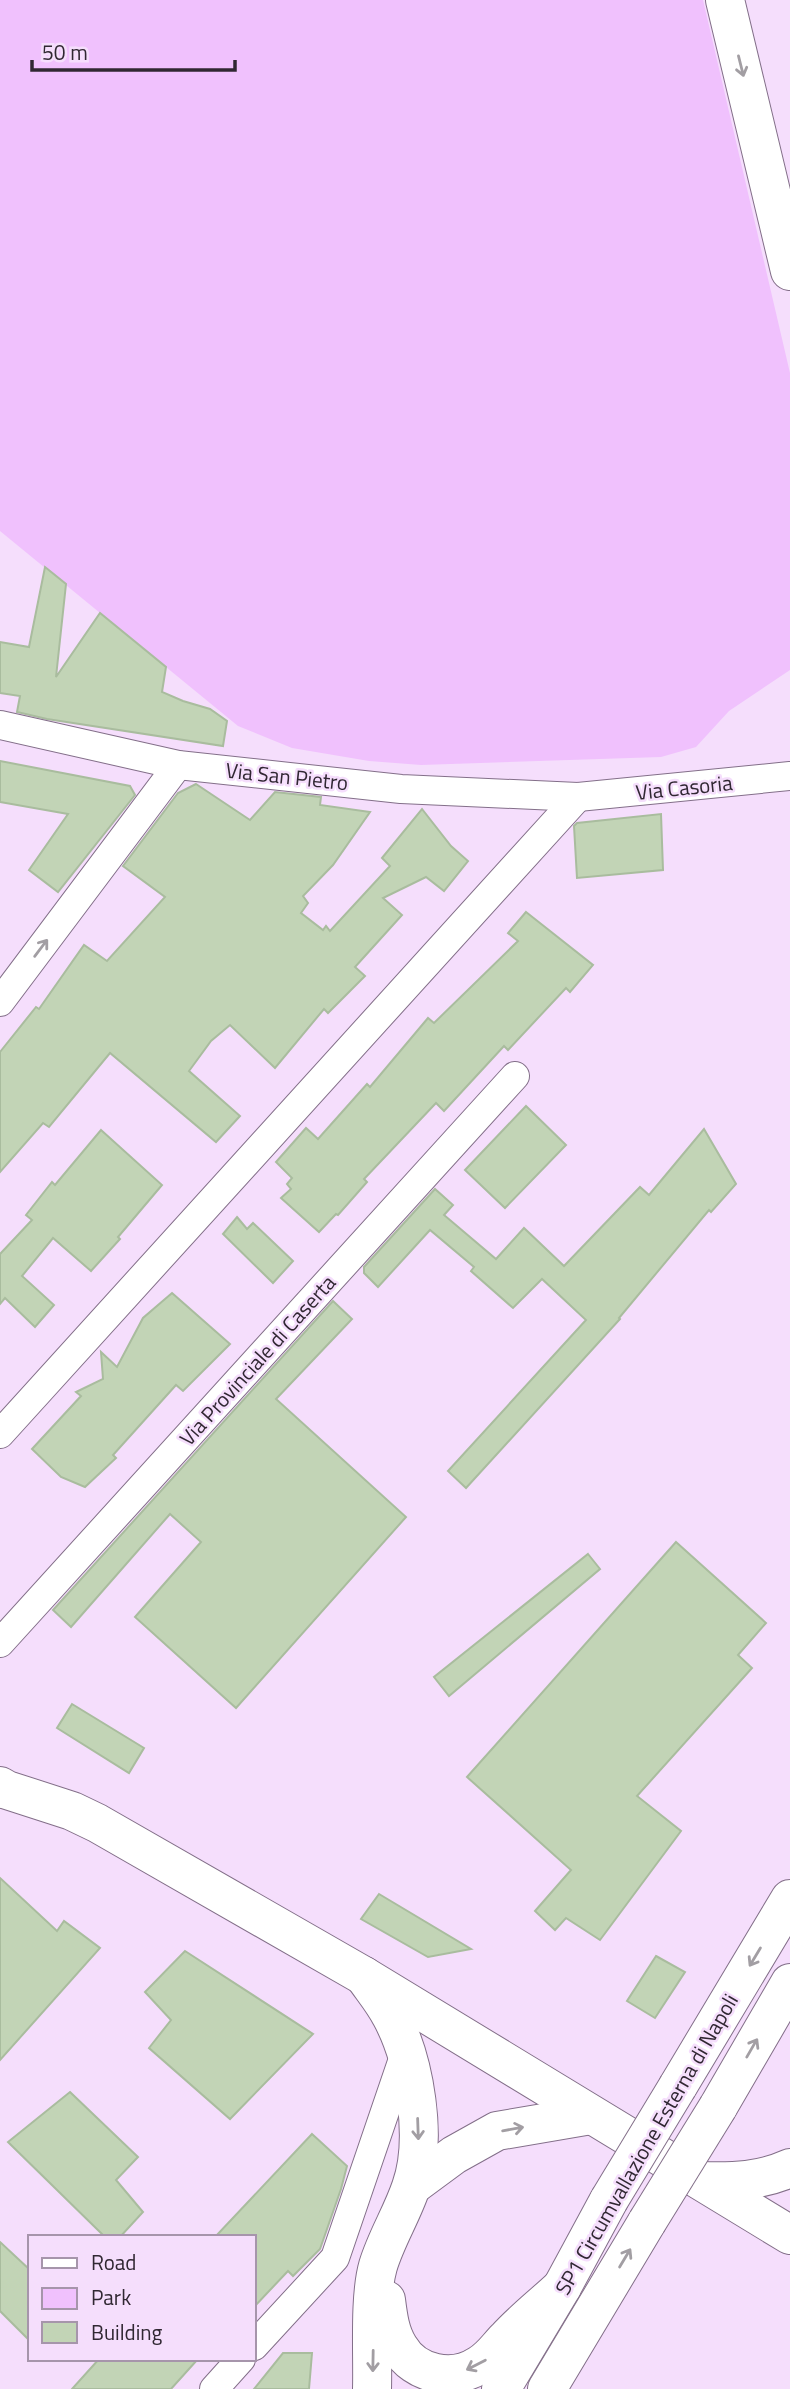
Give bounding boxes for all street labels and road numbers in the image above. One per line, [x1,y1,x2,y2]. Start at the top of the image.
street label: Via San Pietro [224,754,350,798]
street label: Via Casoria [634,766,734,808]
street label: Via Provinciale di Caserta [171,1267,343,1453]
street label: SP1 Circumvallazione Esterna di Napoli [546,1987,746,2301]

